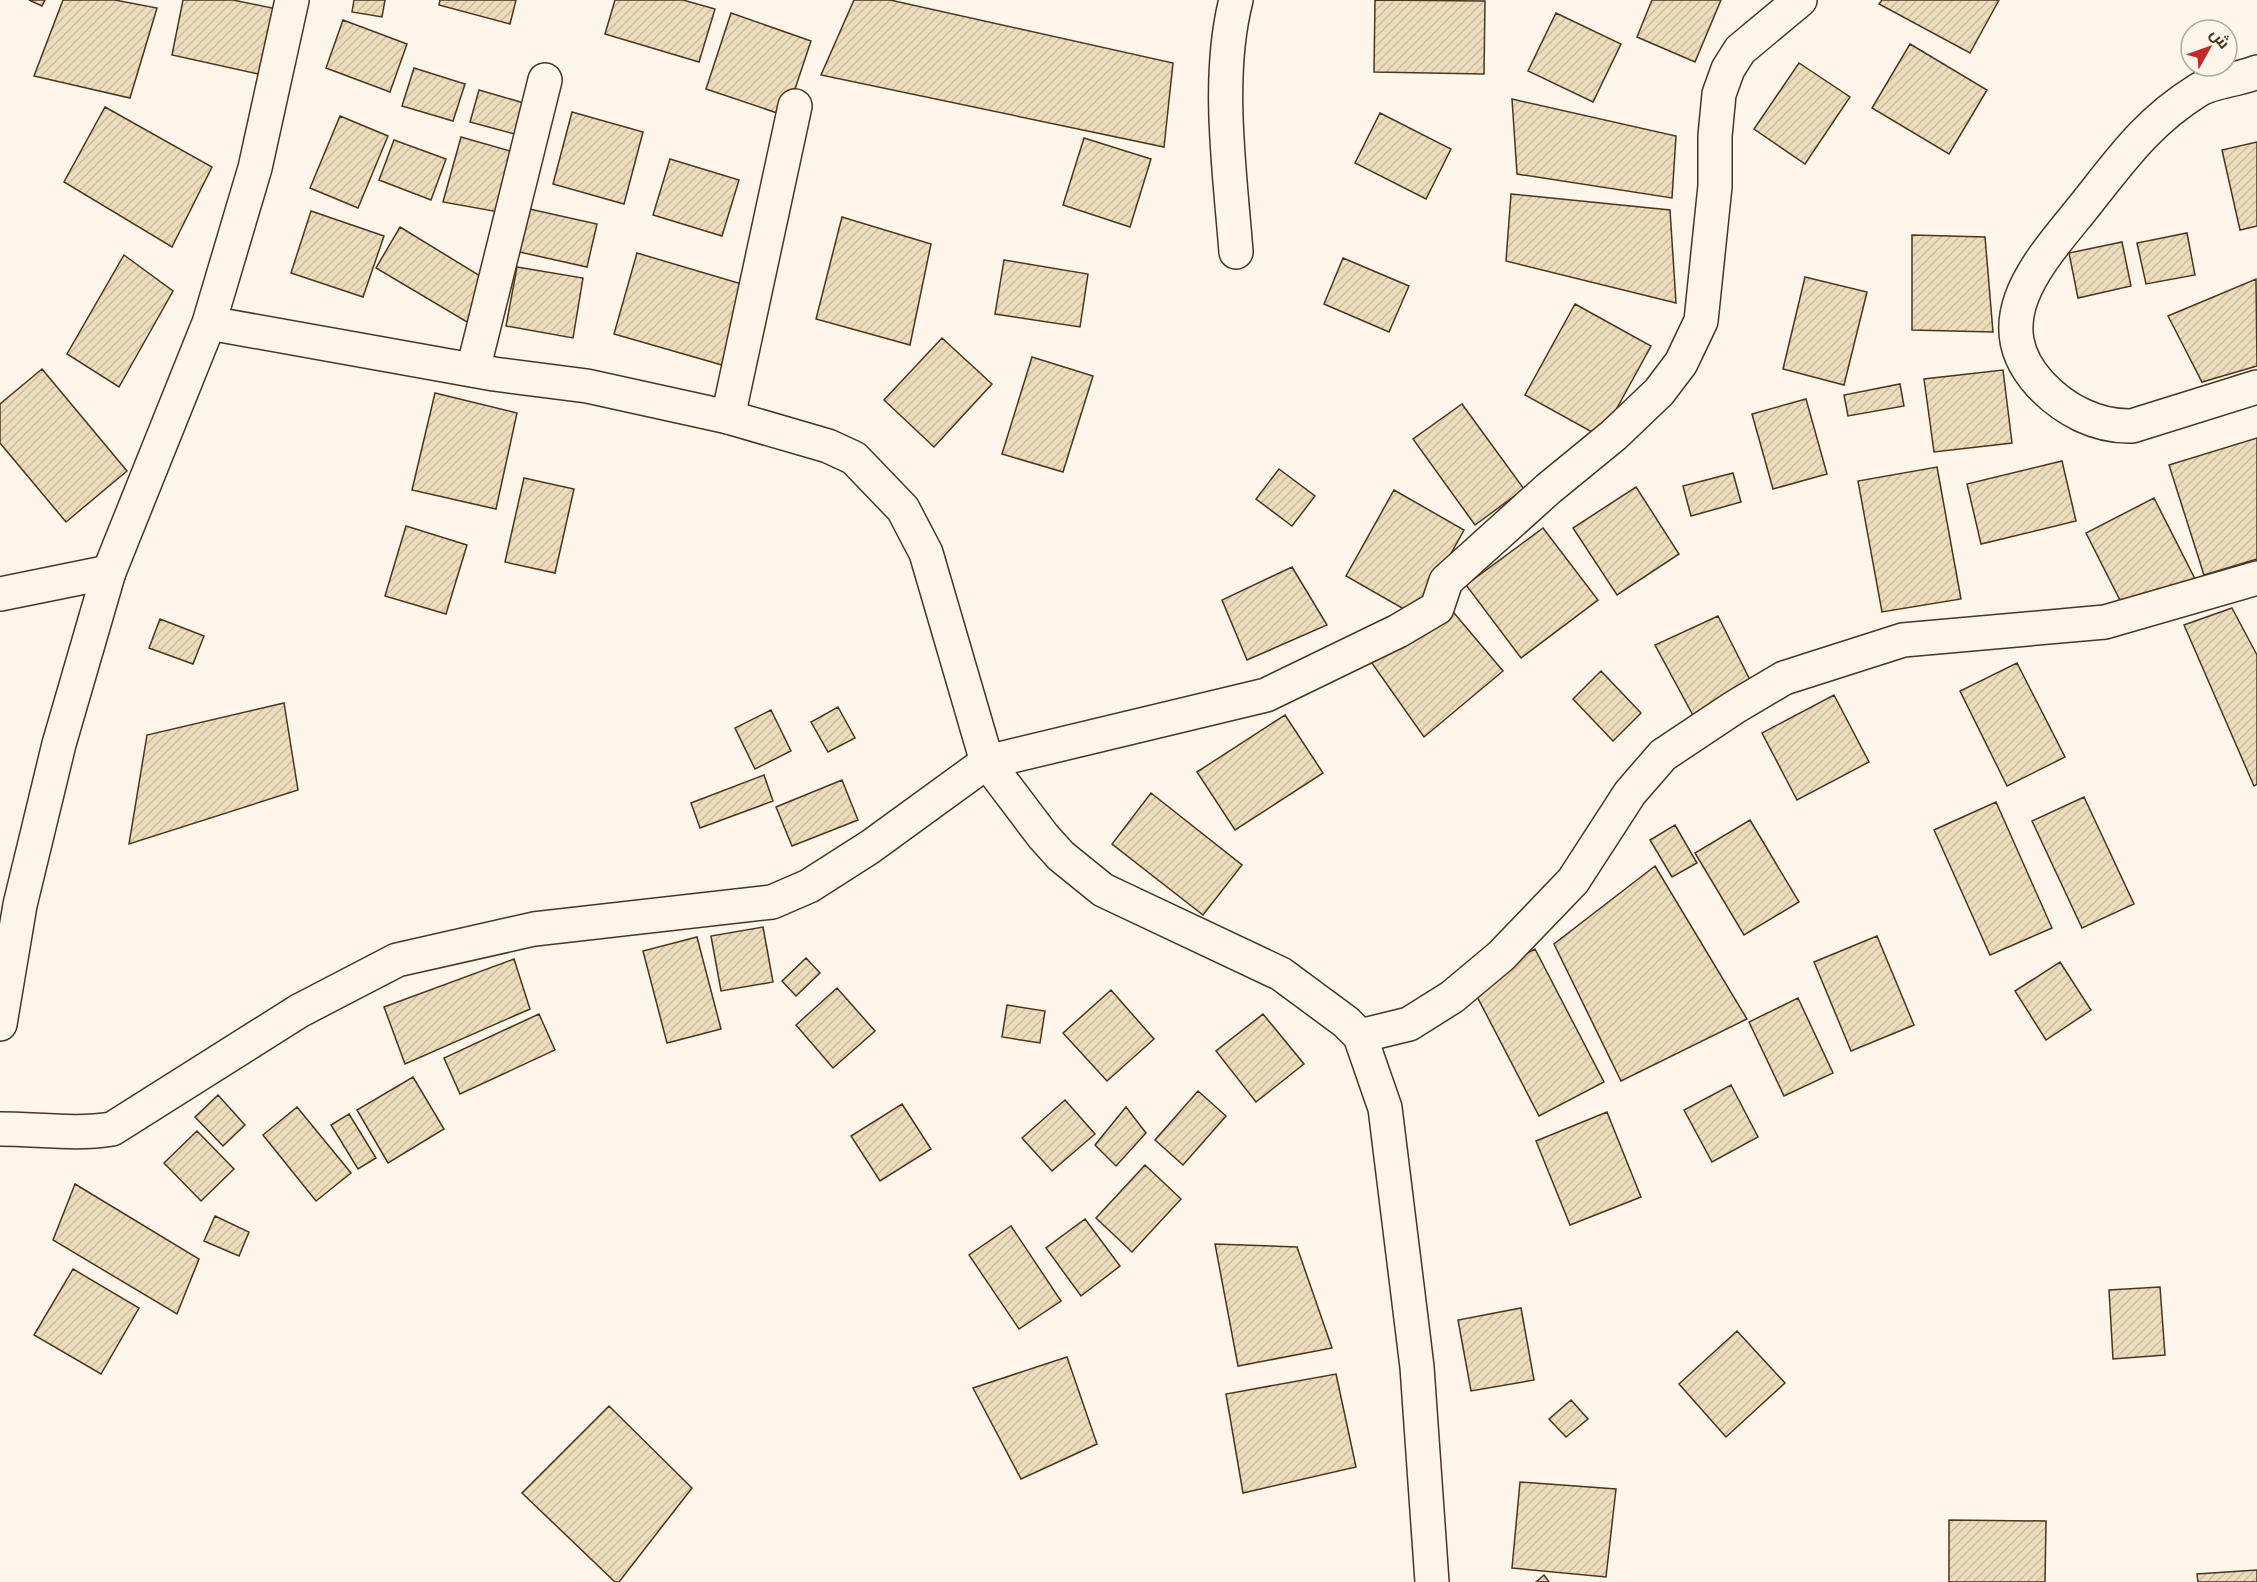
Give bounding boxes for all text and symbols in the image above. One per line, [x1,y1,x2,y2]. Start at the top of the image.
north arrow [2179,18,2239,78]
text: ش [2205,23,2236,54]

